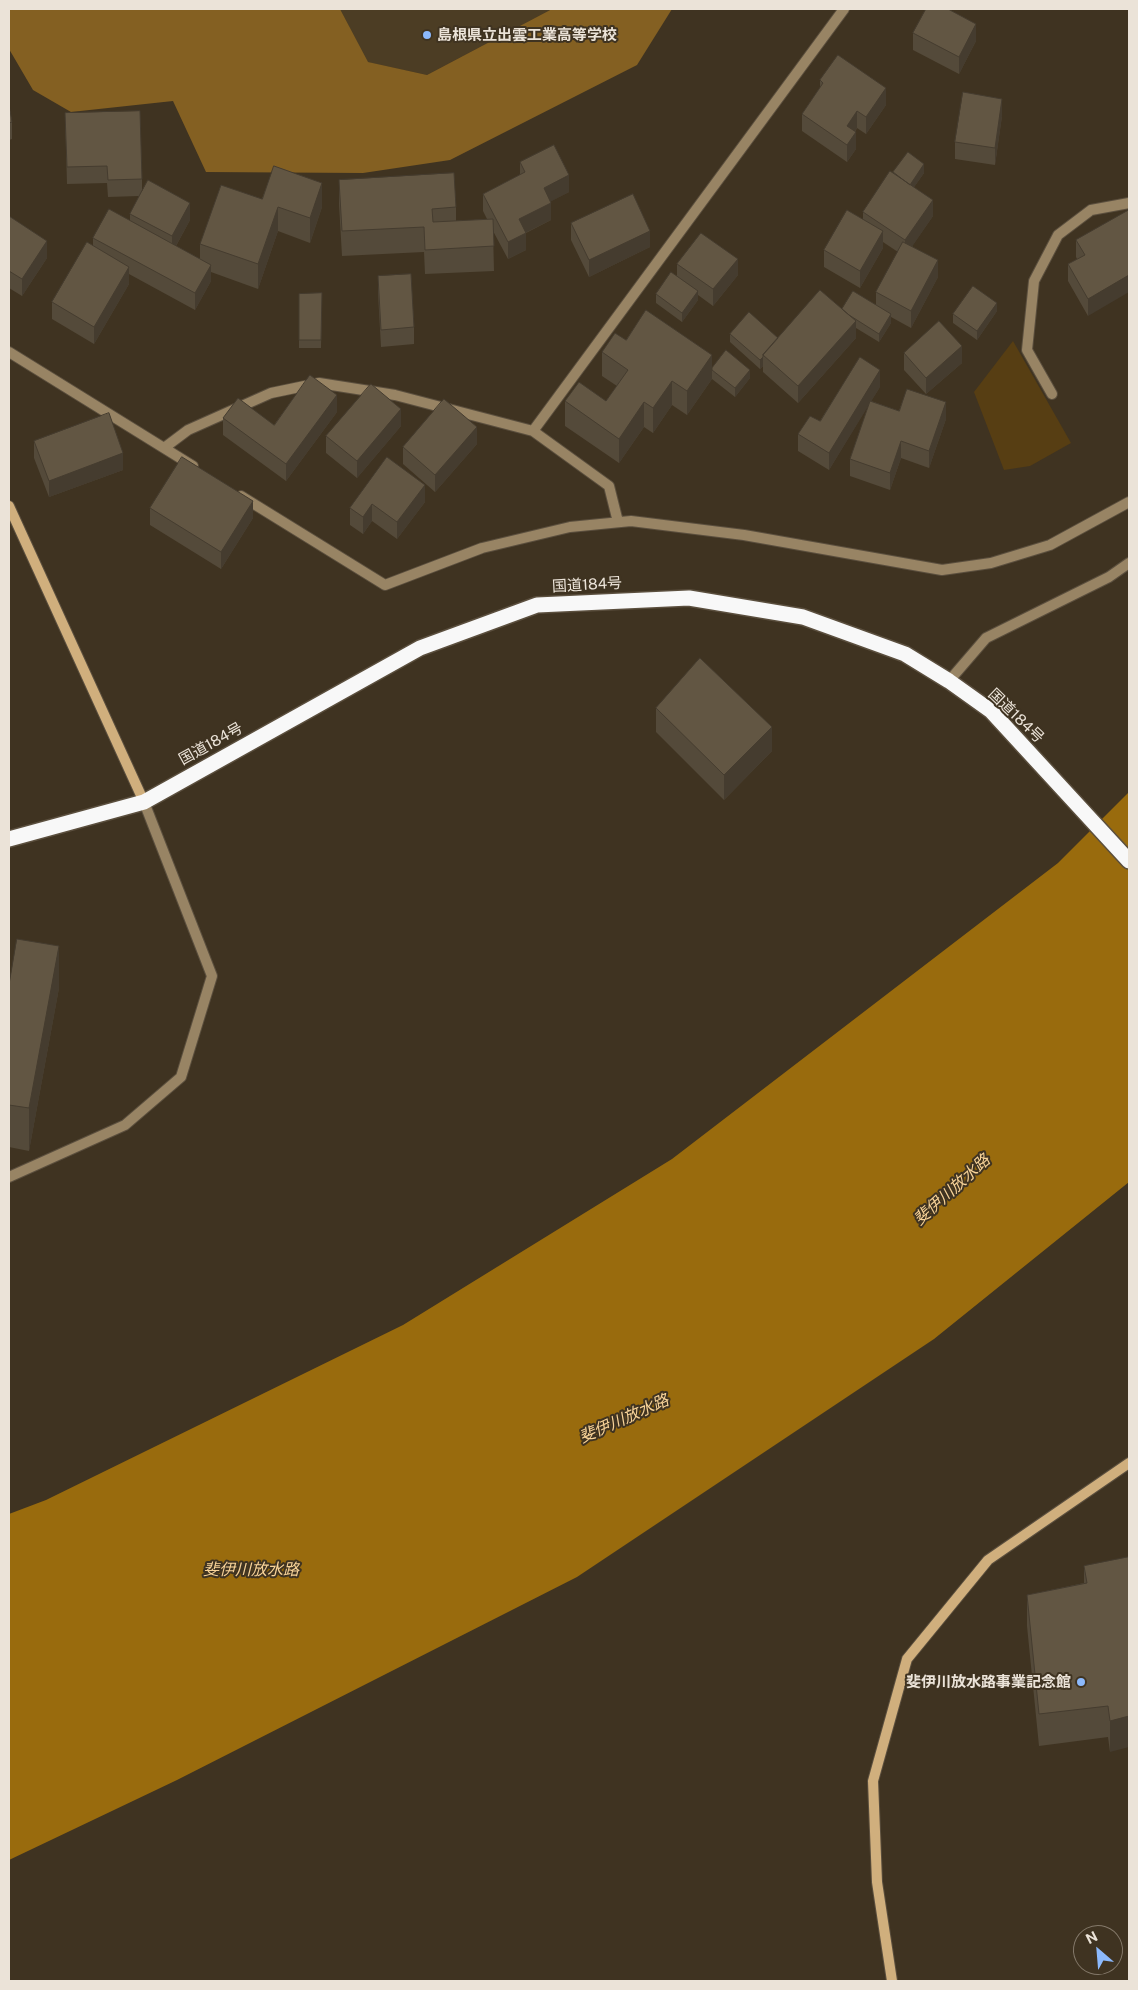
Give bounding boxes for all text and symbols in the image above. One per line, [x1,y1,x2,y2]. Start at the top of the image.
place label: 島根県立出雲工業高等学校 [437,26,617,44]
marker: 島根県立出雲工業高等学校 [421,29,433,41]
street label: 国道184号 [551,574,623,596]
street label: 国道184号 [984,685,1048,747]
street label: 国道184号 [176,719,246,769]
water label: 斐伊川放水路 [910,1151,994,1229]
water label: 斐伊川放水路 [576,1391,672,1447]
water label: 斐伊川放水路 [203,1560,299,1580]
place label: 斐伊川放水路事業記念館 [906,1673,1071,1691]
marker: 斐伊川放水路事業記念館 [1075,1676,1087,1688]
north arrow [1073,1925,1123,1975]
text: N [1083,1928,1100,1947]

